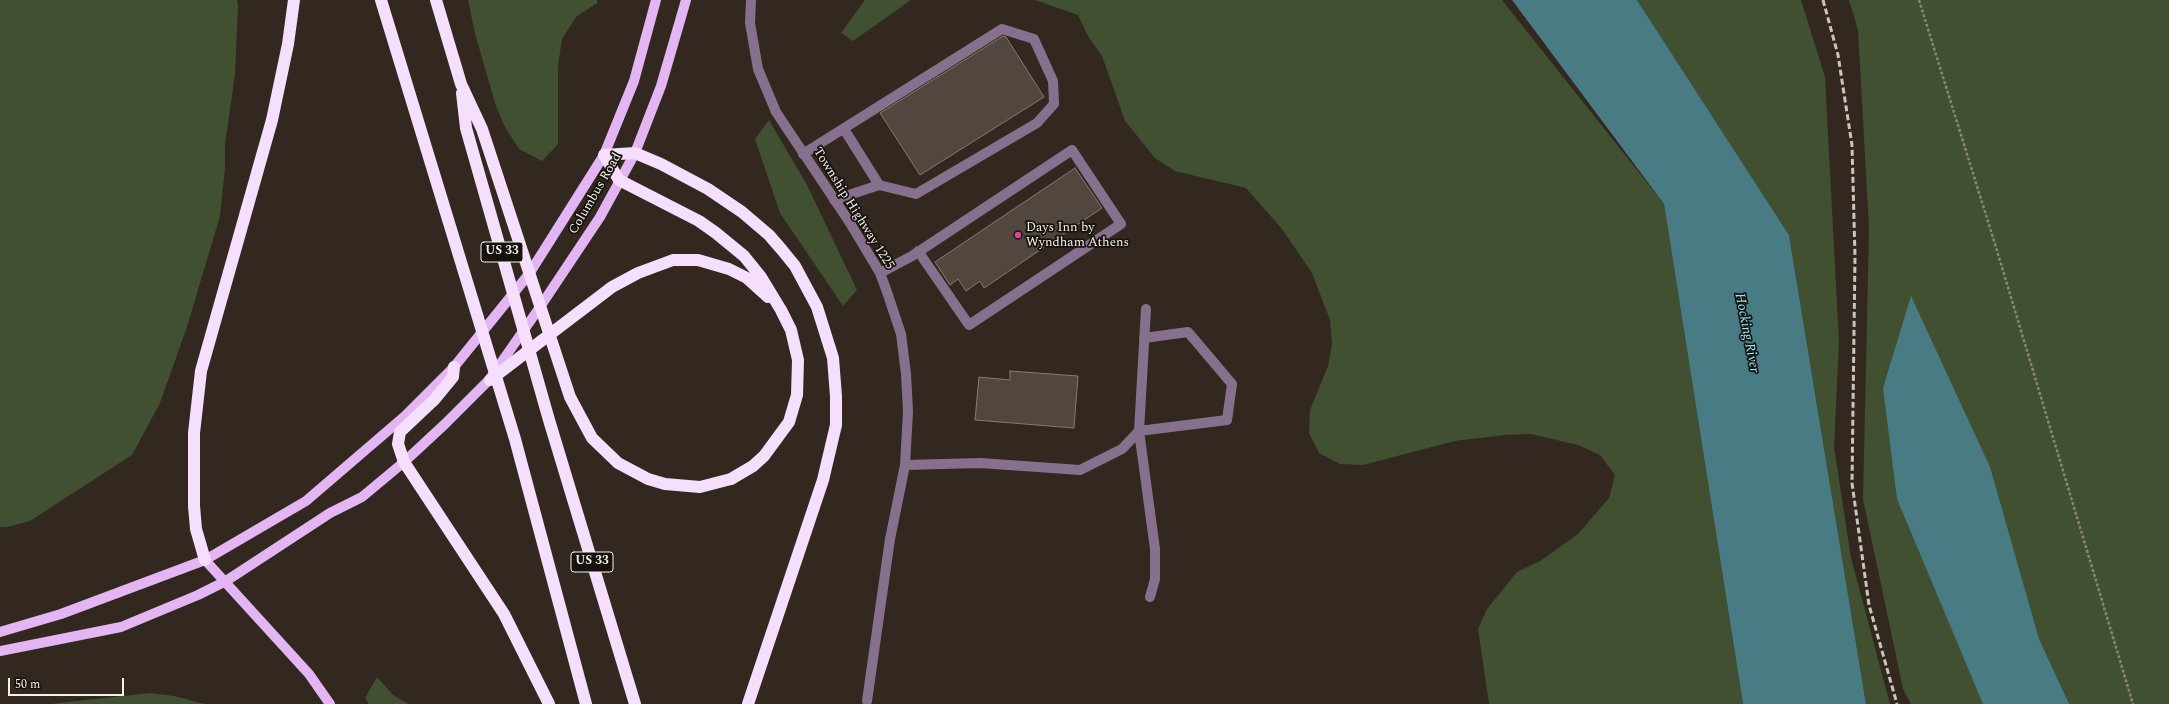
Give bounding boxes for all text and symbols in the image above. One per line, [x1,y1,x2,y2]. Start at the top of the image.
street label: Township Highway 1225 [809,145,897,273]
street label: Columbus Road [566,151,626,237]
place label: Days Inn by Wyndham Athens [1026,220,1129,251]
marker: Days Inn by Wyndham Athens [1013,230,1023,240]
road number: US 33 [481,242,523,262]
water label: Hocking River [1730,292,1762,374]
road number: US 33 [571,552,613,572]
scale bar [10,670,126,696]
text: 50 m [15,675,40,694]

